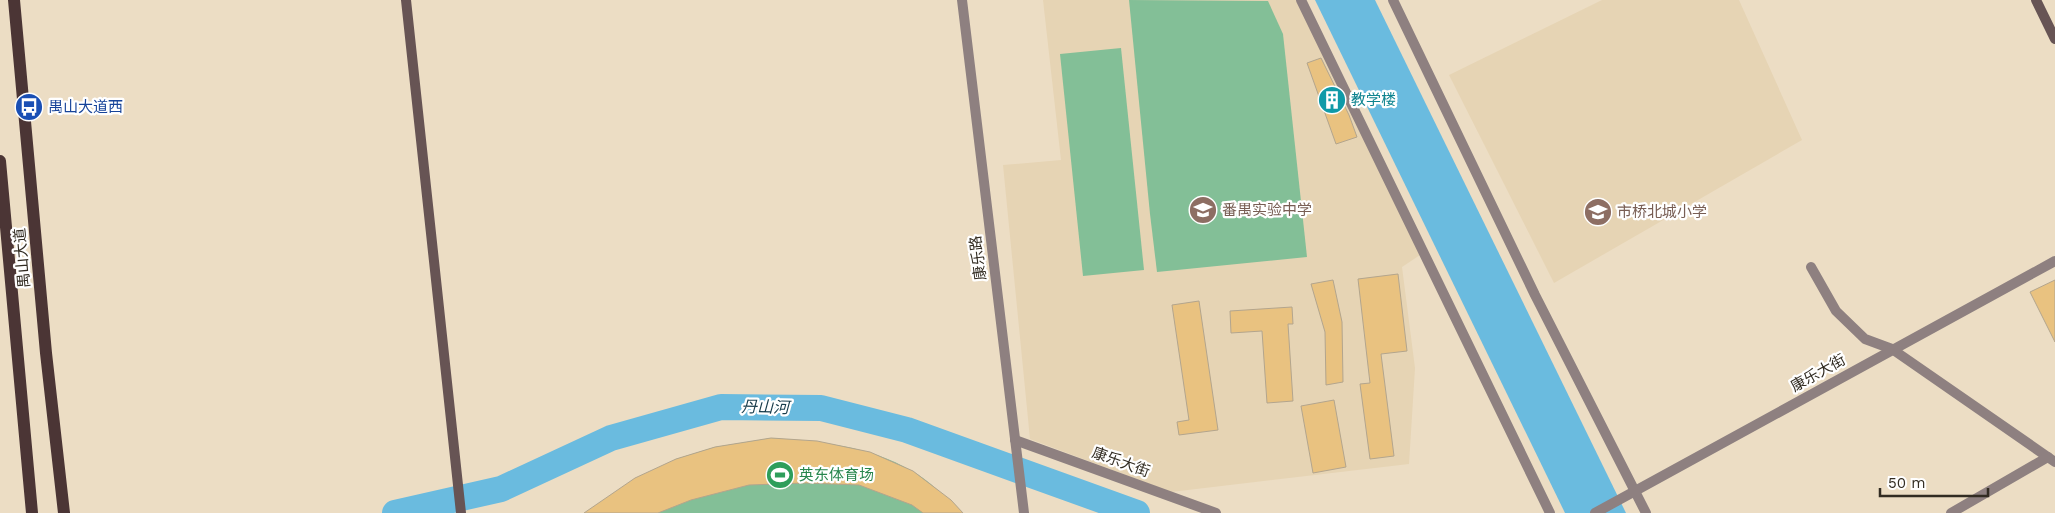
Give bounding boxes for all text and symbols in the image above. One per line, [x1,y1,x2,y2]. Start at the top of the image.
building icon: 教学楼 [1317,85,1347,115]
place label: 教学楼 [1351,91,1396,109]
bus stop icon: 禺山大道西 [14,92,44,122]
place label: 禺山大道西 [48,98,123,116]
school or university icon: 番禺实验中学 [1188,195,1218,225]
school or university icon: 市桥北城小学 [1583,197,1613,227]
place label: 番禺实验中学 [1222,201,1312,219]
place label: 市桥北城小学 [1617,203,1707,221]
street label: 禺山大道 [10,227,34,289]
street label: 康乐路 [966,235,990,281]
street label: 康乐大街 [1787,351,1849,395]
water label: 丹山河 [741,397,792,417]
street label: 康乐大街 [1090,443,1152,481]
sports icon: 英东体育场 [765,460,795,490]
place label: 英东体育场 [799,466,874,484]
scale bar [1880,466,1988,498]
text: 50 m [1888,474,1925,492]

